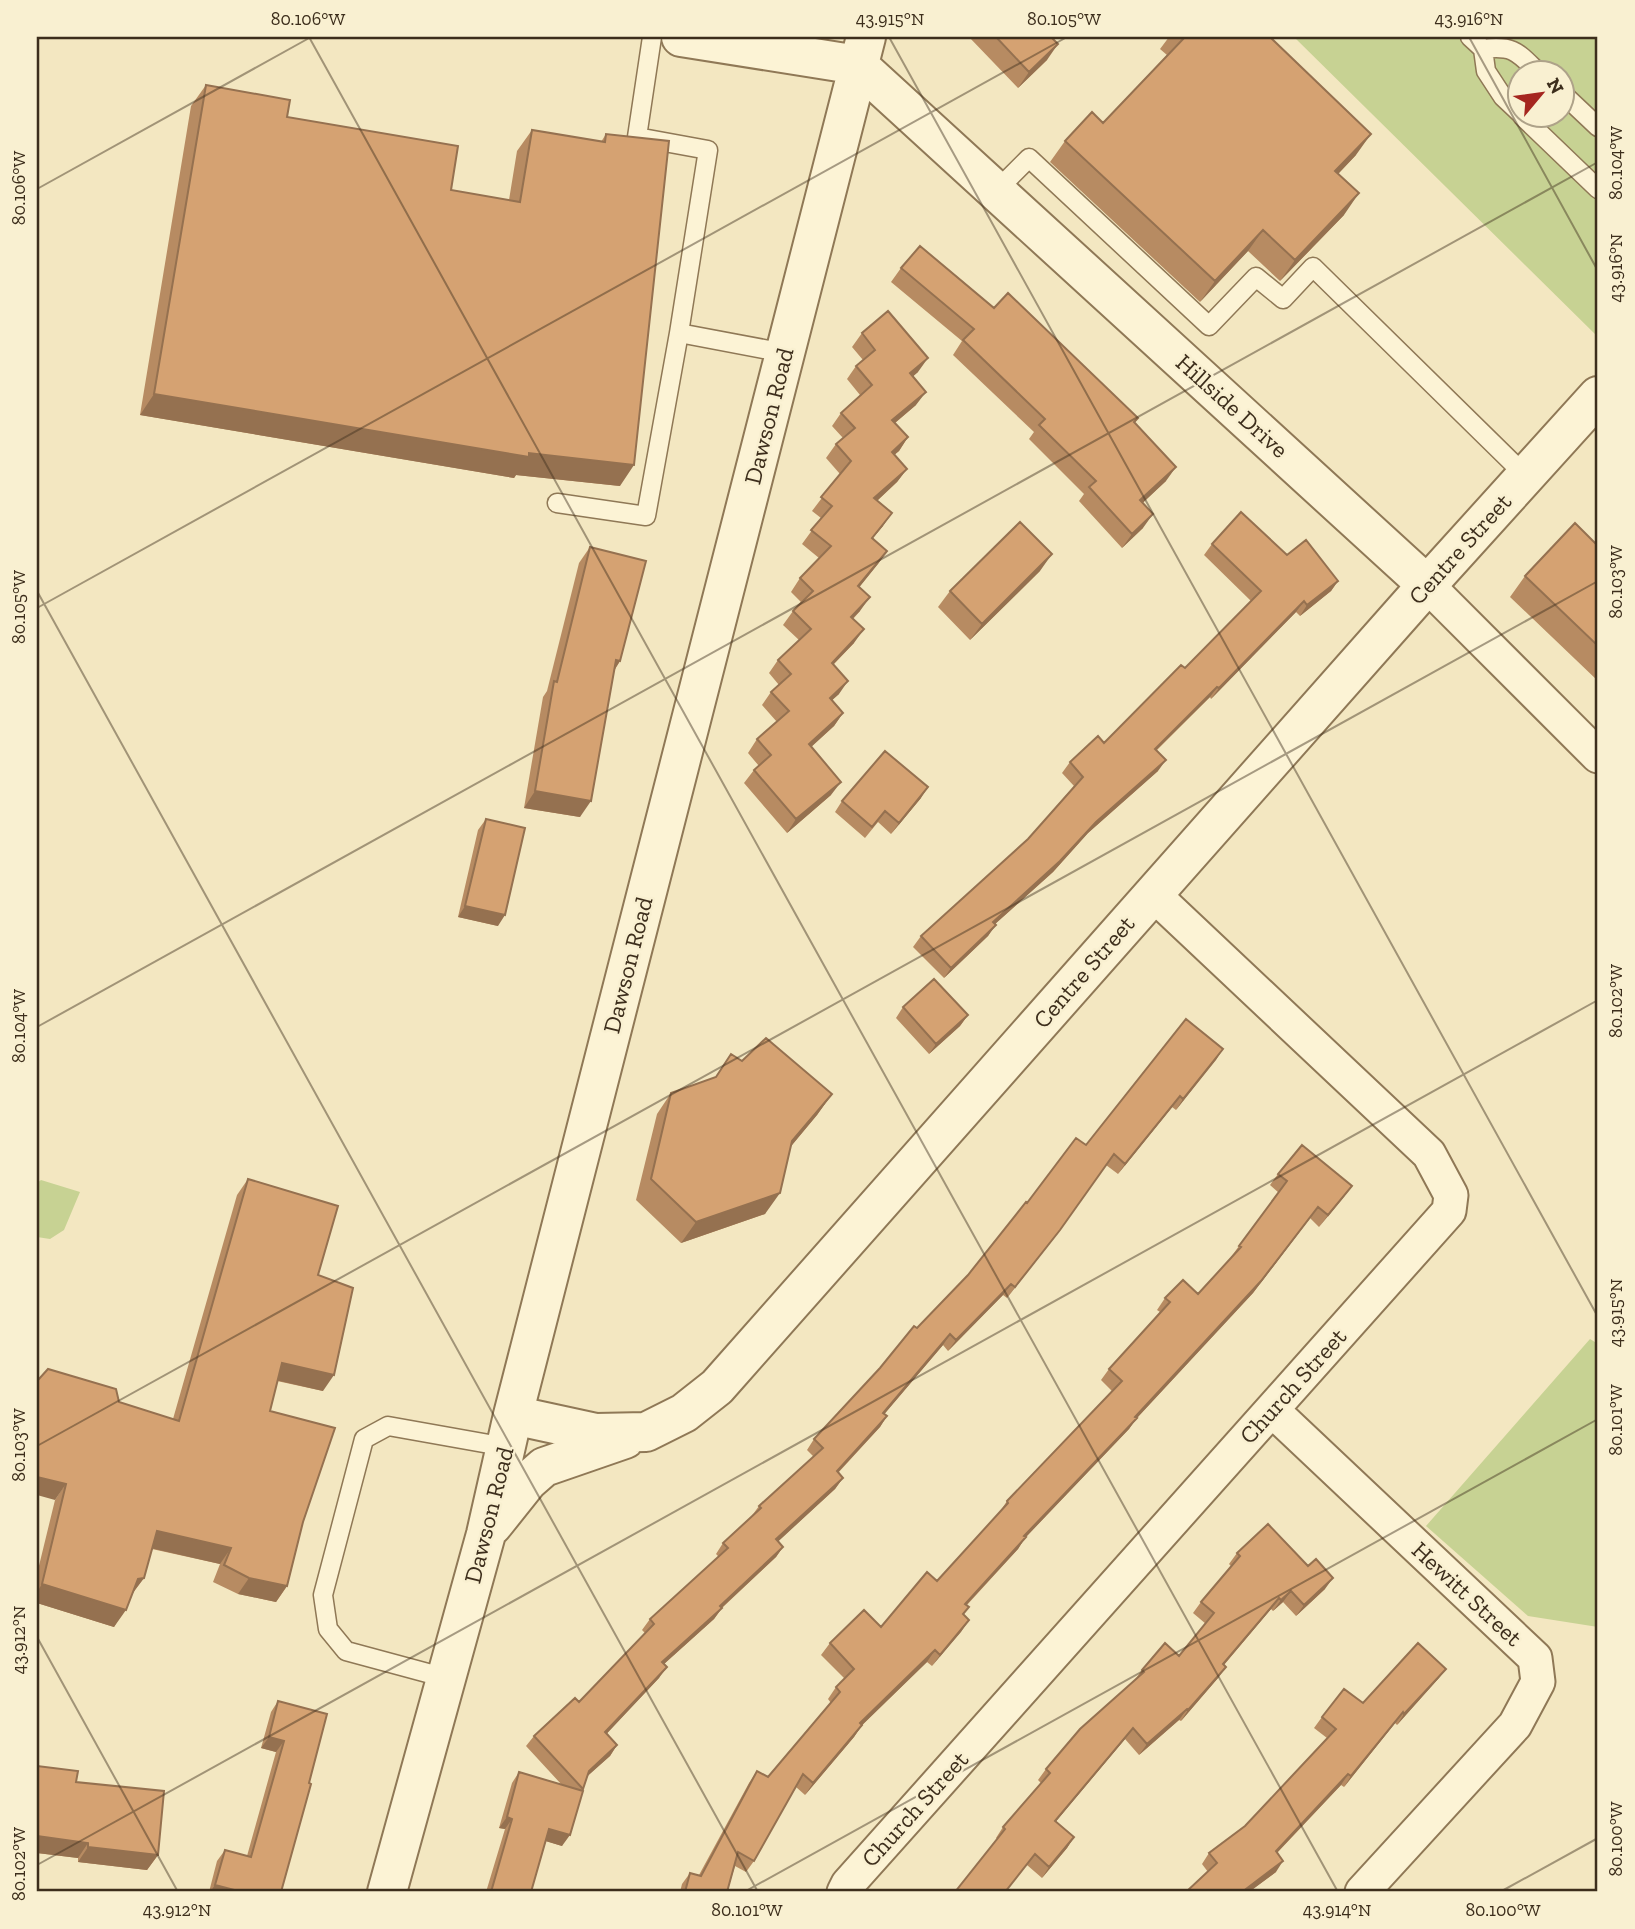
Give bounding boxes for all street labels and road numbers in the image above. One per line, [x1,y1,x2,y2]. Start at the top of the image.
street label: Dawson Road [738,345,799,487]
street label: Hillside Drive [1170,348,1295,464]
street label: Centre Street [1402,487,1517,610]
street label: Dawson Road [597,894,658,1036]
street label: Centre Street [1027,909,1140,1034]
street label: Church Street [1233,1322,1352,1449]
street label: Dawson Road [458,1444,519,1586]
street label: Hewitt Street [1406,1535,1529,1652]
street label: Church Street [855,1745,974,1872]

